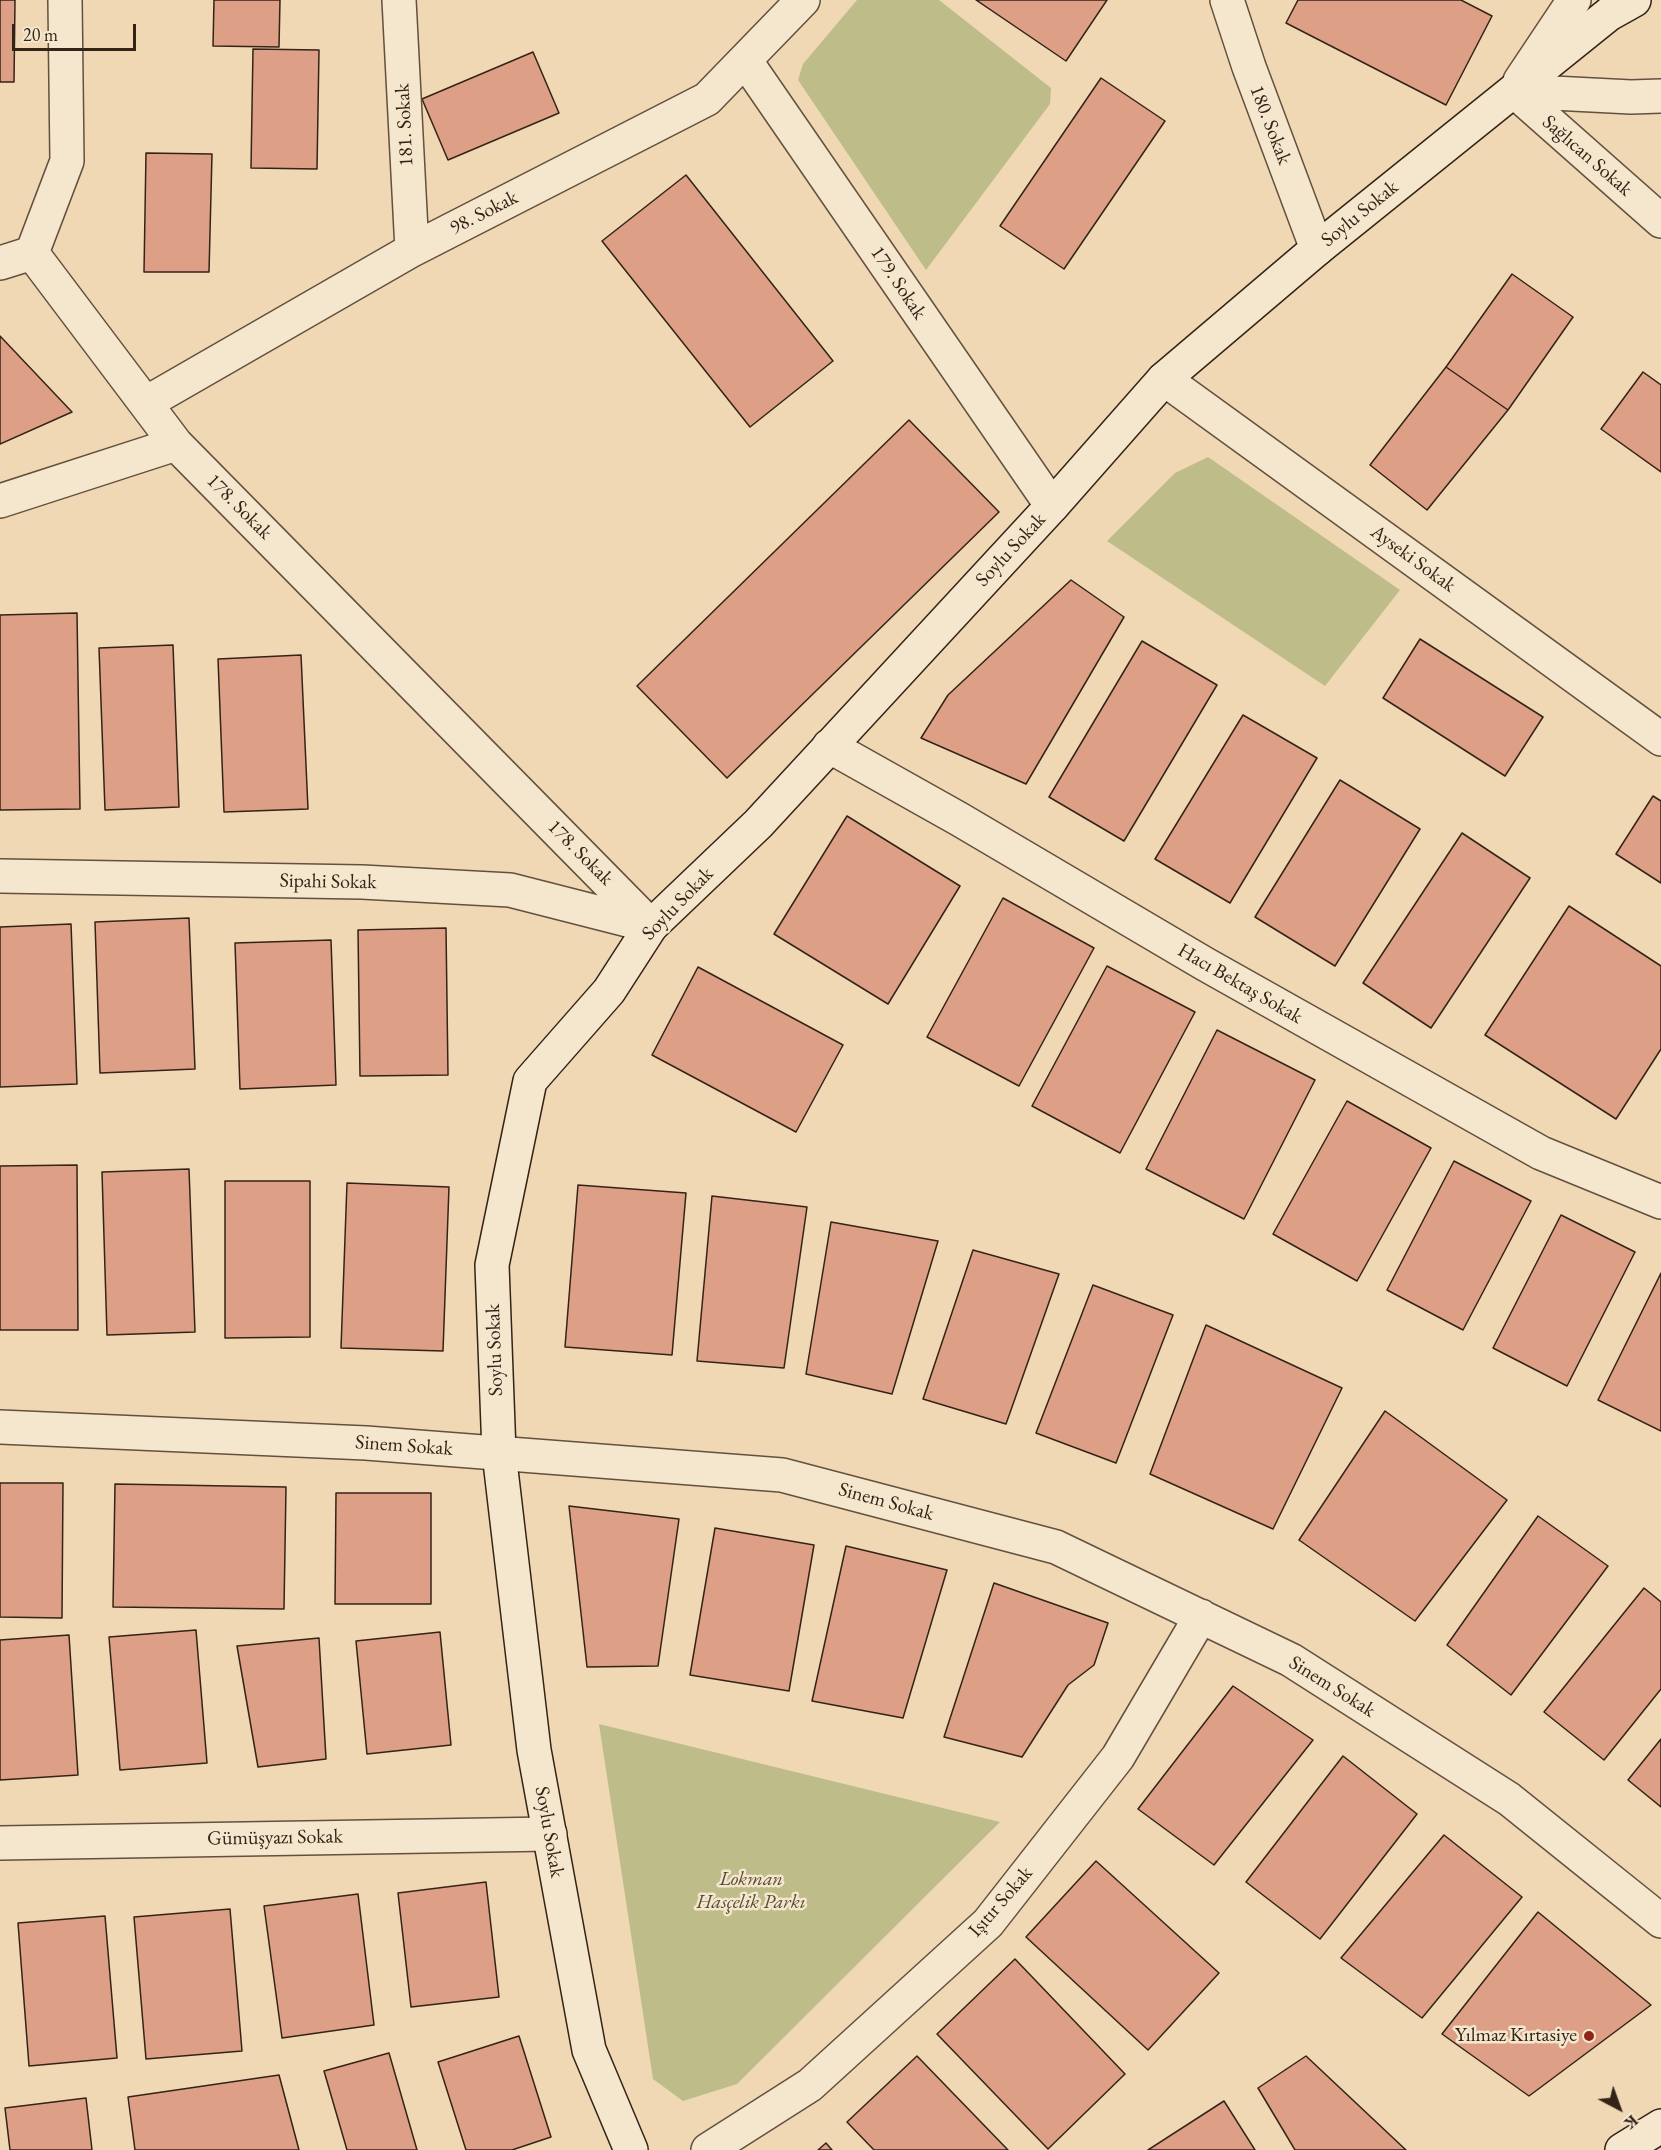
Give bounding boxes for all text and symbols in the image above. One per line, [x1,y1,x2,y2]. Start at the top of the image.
scale bar [15,12,140,50]
text: 20 m [23,23,58,46]
street label: 180. Sokak [1244,82,1296,168]
street label: 181. Sokak [391,83,419,167]
street label: Sağlıcan Sokak [1537,110,1637,202]
street label: Soylu Sokak [1317,176,1403,252]
street label: 98. Sokak [446,186,522,240]
street label: 179. Sokak [865,242,931,324]
street label: 178. Sokak [201,469,277,545]
street label: Soylu Sokak [971,508,1051,592]
street label: Ayseki Sokak [1366,520,1460,598]
street label: 178. Sokak [542,815,618,891]
street label: Soylu Sokak [637,862,719,946]
street label: Sipahi Sokak [279,869,377,895]
street label: Hacı Bektaş Sokak [1173,939,1307,1029]
street label: Soylu Sokak [481,1303,509,1397]
street label: Sinem Sokak [354,1431,454,1461]
street label: Sinem Sokak [836,1478,936,1526]
street label: Sinem Sokak [1284,1651,1380,1723]
street label: Soylu Sokak [529,1784,569,1880]
street label: Gümüşyazı Sokak [207,1825,343,1851]
street label: Işıtır Sokak [964,1862,1038,1942]
park label: Lokman Hasçelik Parkı [696,1868,806,1915]
place label: Yılmaz Kırtasiye [1455,2024,1577,2048]
marker: Yılmaz Kırtasiye [1582,2029,1596,2043]
north arrow [1589,2078,1649,2138]
text: K [1620,2110,1643,2134]

